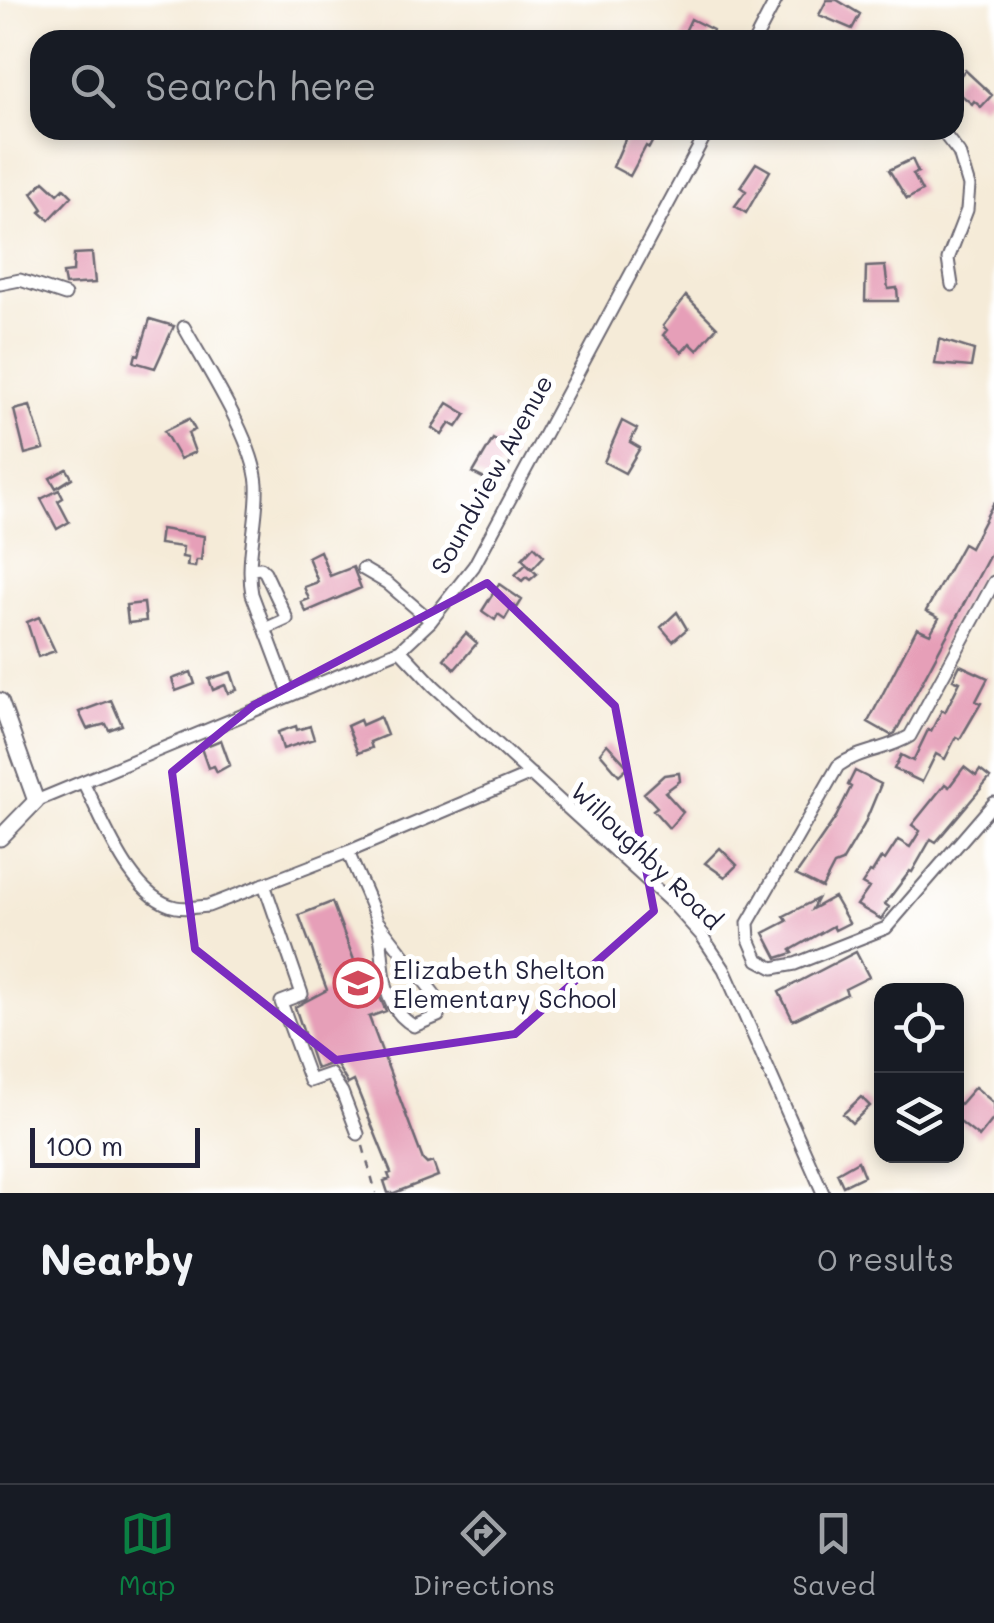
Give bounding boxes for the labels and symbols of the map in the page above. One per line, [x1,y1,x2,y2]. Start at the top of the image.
street label: Soundview Avenue [423,369,559,579]
street label: Willoughby Road [564,775,730,936]
place label: Elizabeth Shelton Elementary School [393,953,617,1015]
school or university icon: Elizabeth Shelton Elementary School [332,957,384,1009]
scale bar [30,1123,200,1168]

